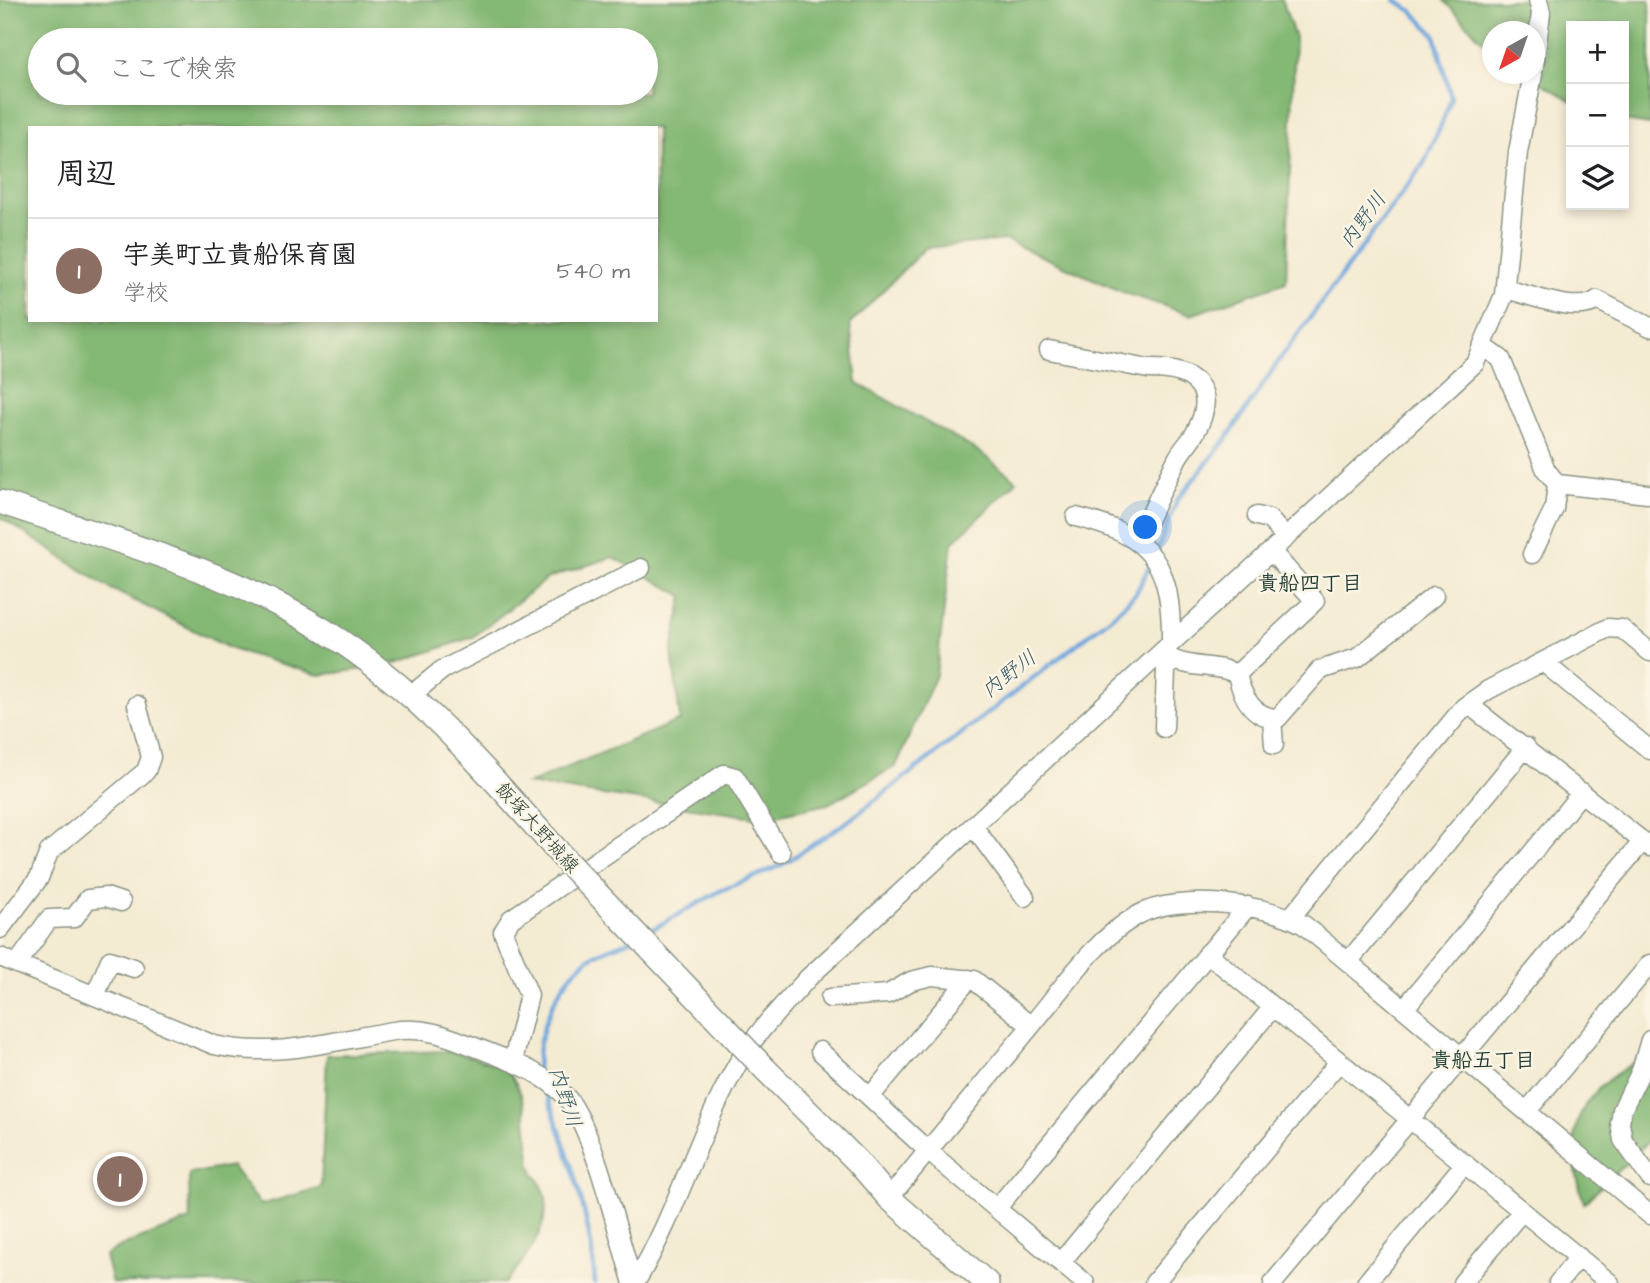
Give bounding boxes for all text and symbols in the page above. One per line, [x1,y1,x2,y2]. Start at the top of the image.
north arrow [1482,21,1545,84]
map controls [1566,21,1629,210]
button: + [1566,21,1629,84]
search box [28,28,658,105]
icon: search [52,48,90,86]
text: ここで検索 [108,51,238,87]
button: − [1566,84,1629,147]
button: layers [1566,147,1629,210]
text: 周辺 [56,153,116,195]
water label: 内野川 [1333,186,1393,254]
text: 宇美町立貴船保育園 [123,237,357,273]
text: 1 [78,255,80,287]
text: 540 m [556,255,630,287]
text: 学校 [123,277,169,309]
your location [1128,510,1162,544]
district label: 貴船四丁目 [1258,569,1363,598]
water label: 内野川 [975,643,1043,705]
street label: 飯塚大野城線 [489,777,585,879]
district label: 貴船五丁目 [1431,1046,1536,1075]
water label: 内野川 [541,1063,589,1131]
pin: 1 [97,1153,143,1205]

